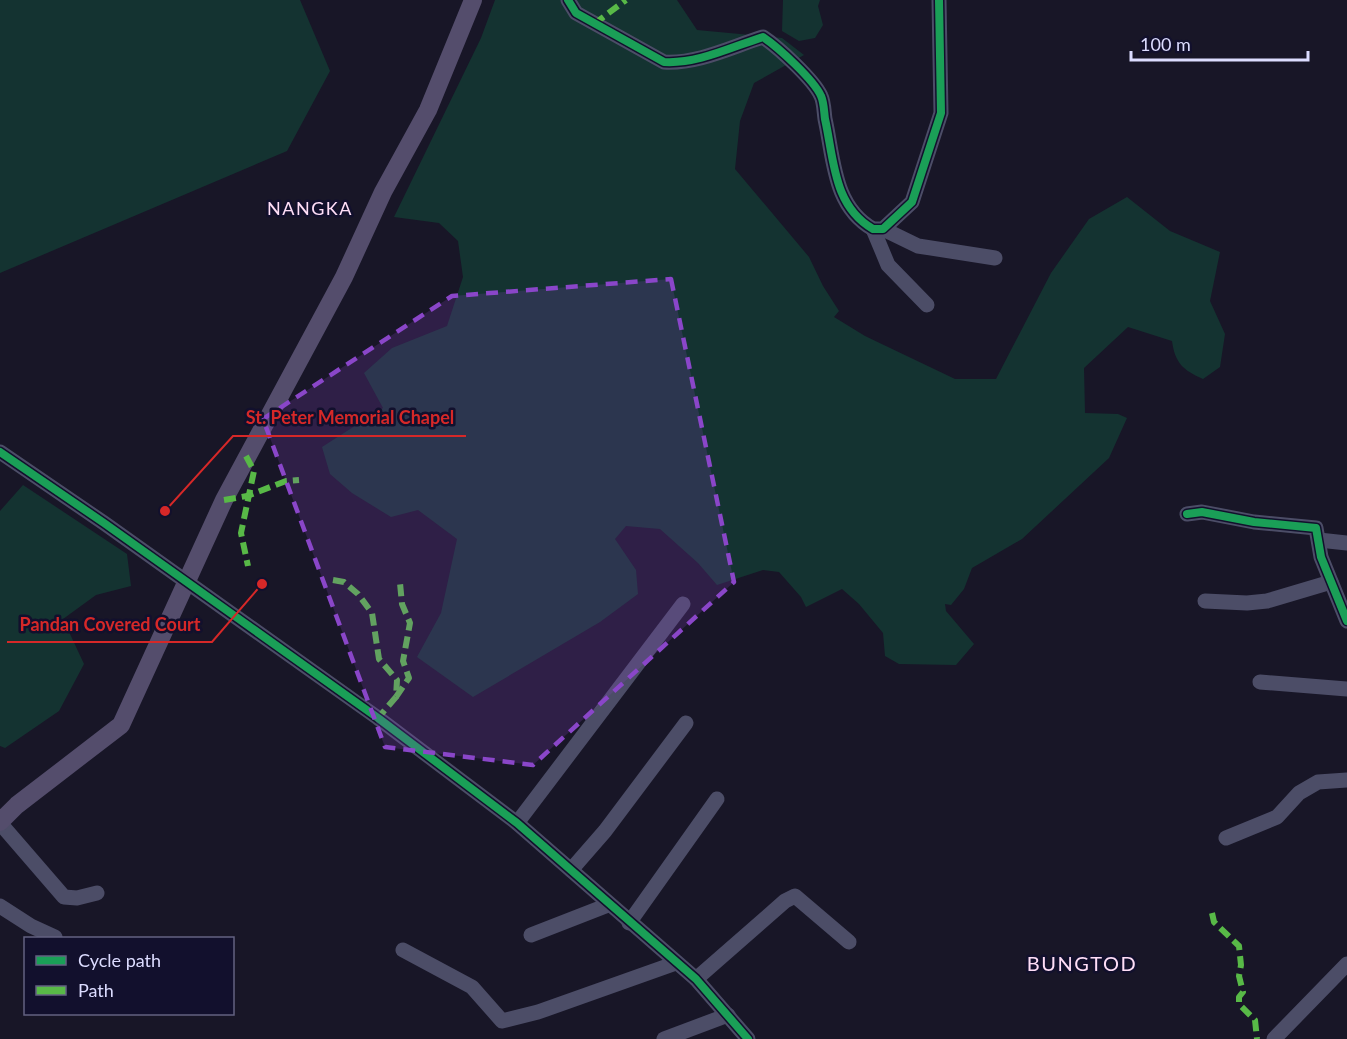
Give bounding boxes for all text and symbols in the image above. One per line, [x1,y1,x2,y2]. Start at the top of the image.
scale bar [1131,24,1308,62]
text: 100 m [1140,33,1191,55]
district label: NANGKA [267,197,353,219]
callout: St. Peter Memorial Chapel [233,400,466,436]
text: St. Peter Memorial Chapel [246,406,454,428]
callout: Pandan Covered Court [7,606,212,642]
text: Pandan Covered Court [20,613,201,635]
legend [24,937,234,1015]
text: Cycle path [78,949,161,971]
district label: BUNGTOD [1027,951,1137,975]
text: Path [78,979,114,1001]

